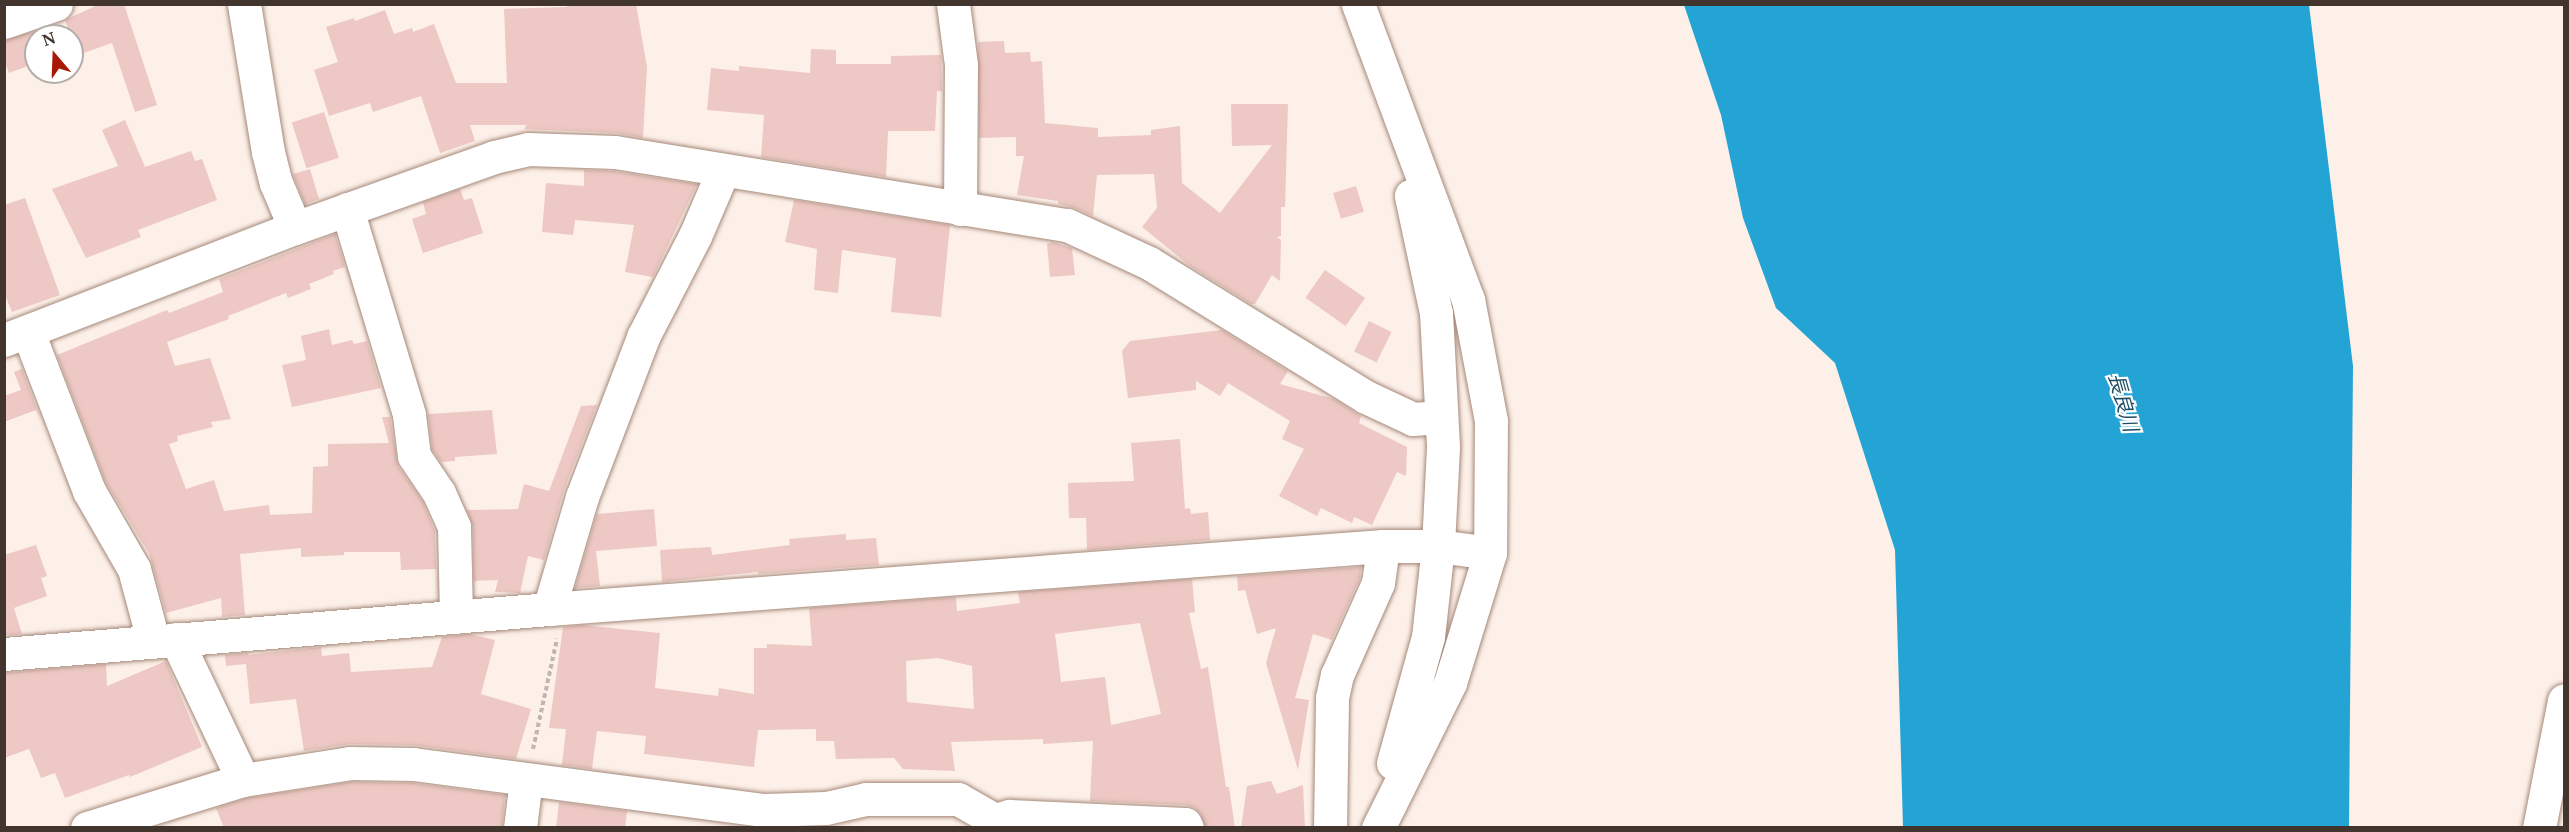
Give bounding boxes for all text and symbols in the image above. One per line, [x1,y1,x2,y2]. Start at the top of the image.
north arrow [24,24,84,84]
text: N [39,26,58,51]
water label: 長良川 [2104,370,2144,434]

